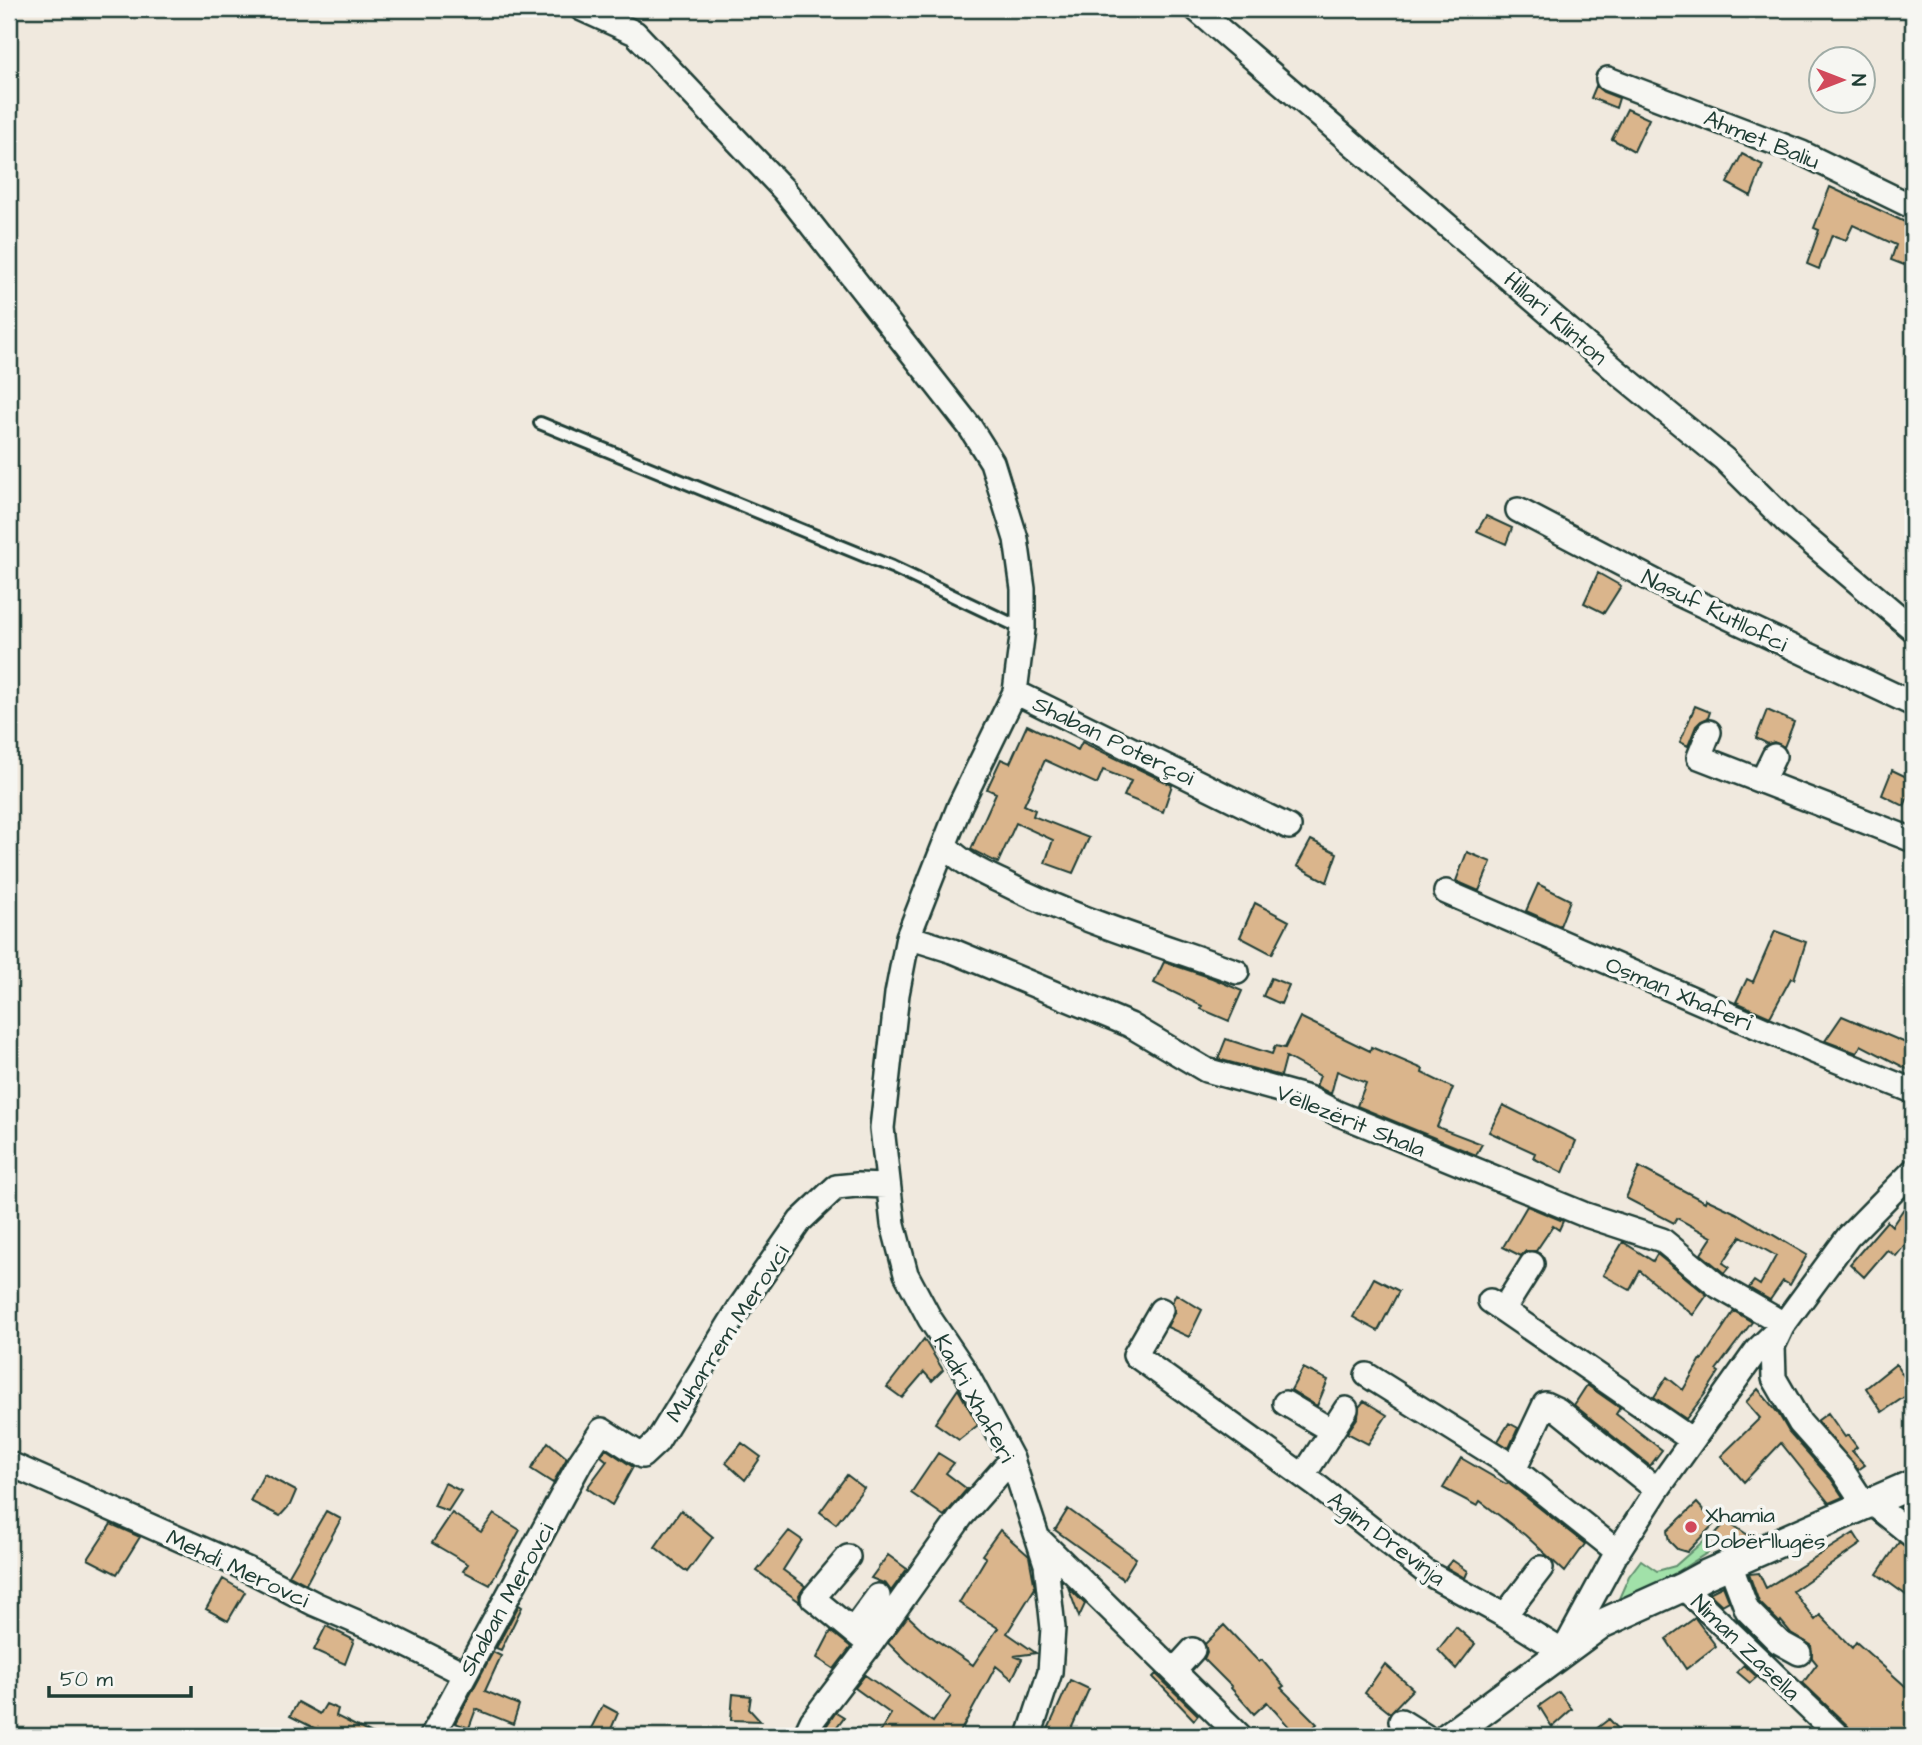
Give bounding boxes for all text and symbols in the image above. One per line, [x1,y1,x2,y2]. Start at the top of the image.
north arrow [1806,46,1876,116]
text: N [1844,74,1871,86]
street label: Ahmet Baliu [1699,102,1824,178]
street label: Hillari Klinton [1497,265,1614,373]
street label: Nasuf Kutllofci [1636,562,1793,660]
street label: Shaban Poterçoi [1027,688,1200,794]
street label: Osman Xhaferi [1600,949,1757,1039]
street label: Vëllezërit Shala [1271,1076,1430,1166]
street label: Muharrem Merovci [658,1238,798,1429]
street label: Kadri Xhaferi [926,1329,1023,1469]
street label: Agim Drevinja [1320,1484,1452,1595]
place label: Xhamia Dobërllugës [1705,1499,1826,1558]
street label: Shaban Merovci [452,1517,562,1682]
marker: Xhamia Dobërllugës [1683,1519,1699,1535]
street label: Mehdi Merovci [161,1522,315,1616]
street label: Niman Zasella [1684,1587,1807,1708]
scale bar [49,1654,191,1698]
text: 50 m [60,1665,114,1694]

